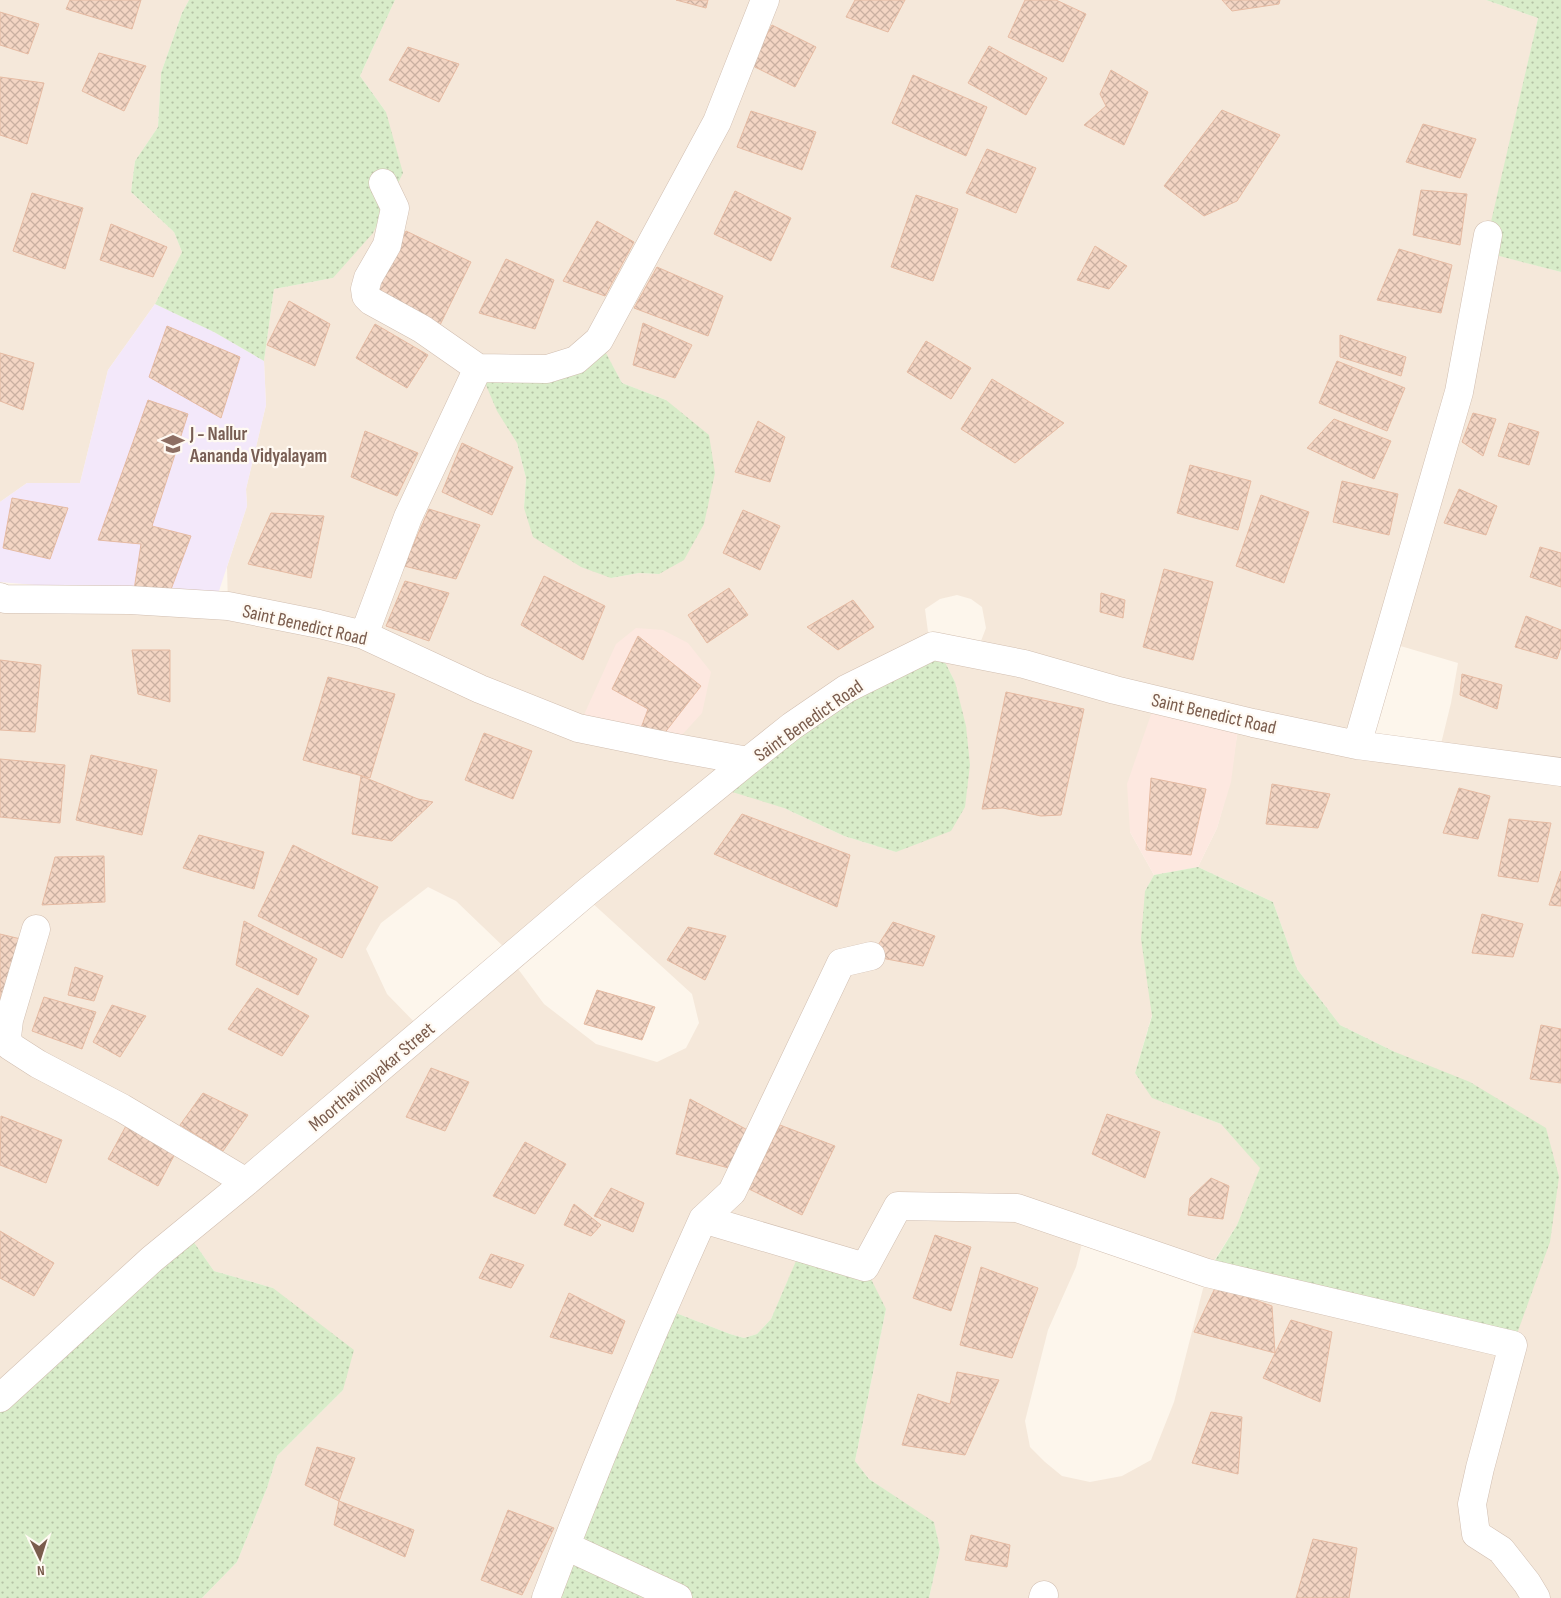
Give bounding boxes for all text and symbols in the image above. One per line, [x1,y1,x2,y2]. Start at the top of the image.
place label: J - Nallur Aananda Vidyalayam [189,423,327,468]
school or university icon: J - Nallur Aananda Vidyalayam [160,431,186,457]
street label: Saint Benedict Road [240,600,369,651]
street label: Saint Benedict Road [750,675,868,767]
street label: Saint Benedict Road [1149,689,1278,740]
street label: Moorthavinayakar Street [304,1018,440,1137]
north arrow [15,1533,65,1583]
text: N [37,1562,45,1579]

